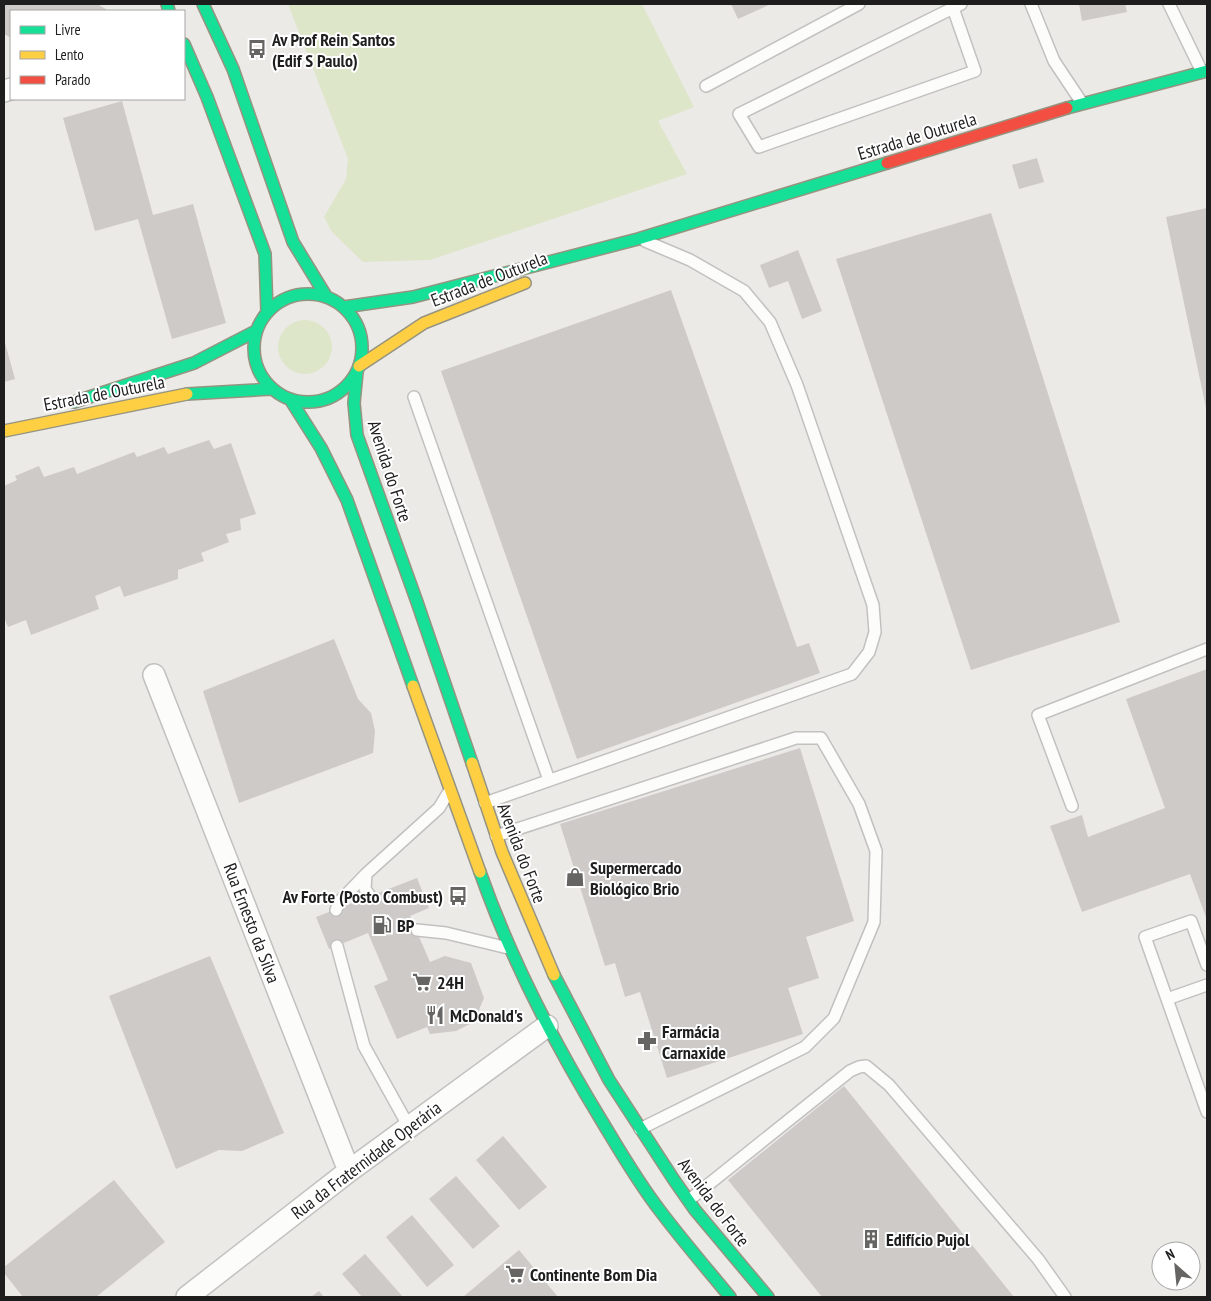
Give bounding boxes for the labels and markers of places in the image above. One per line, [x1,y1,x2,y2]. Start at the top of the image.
place label: Av Prof Rein Santos (Edif S Paulo) [271,28,395,72]
bus stop icon: Av Prof Rein Santos (Edif S Paulo) [246,38,268,60]
place label: Supermercado Biológico Brio [590,856,682,900]
shop icon: Supermercado Biológico Brio [564,866,586,888]
place label: Av Forte (Posto Combust) [281,885,443,908]
bus stop icon: Av Forte (Posto Combust) [447,885,469,907]
fuel station icon: BP [371,914,393,936]
place label: BP [397,914,415,937]
supermarket icon: 24H [411,971,433,993]
place label: 24H [437,971,464,994]
restaurant icon: McDonald's [424,1004,446,1026]
place label: McDonald's [450,1004,523,1027]
place label: Farmácia Carnaxide [662,1020,726,1064]
pharmacy icon: Farmácia Carnaxide [636,1030,658,1052]
building icon: Edifício Pujol [860,1228,882,1250]
place label: Edifício Pujol [886,1228,970,1251]
supermarket icon: Continente Bom Dia [504,1263,526,1285]
place label: Continente Bom Dia [530,1263,657,1286]

